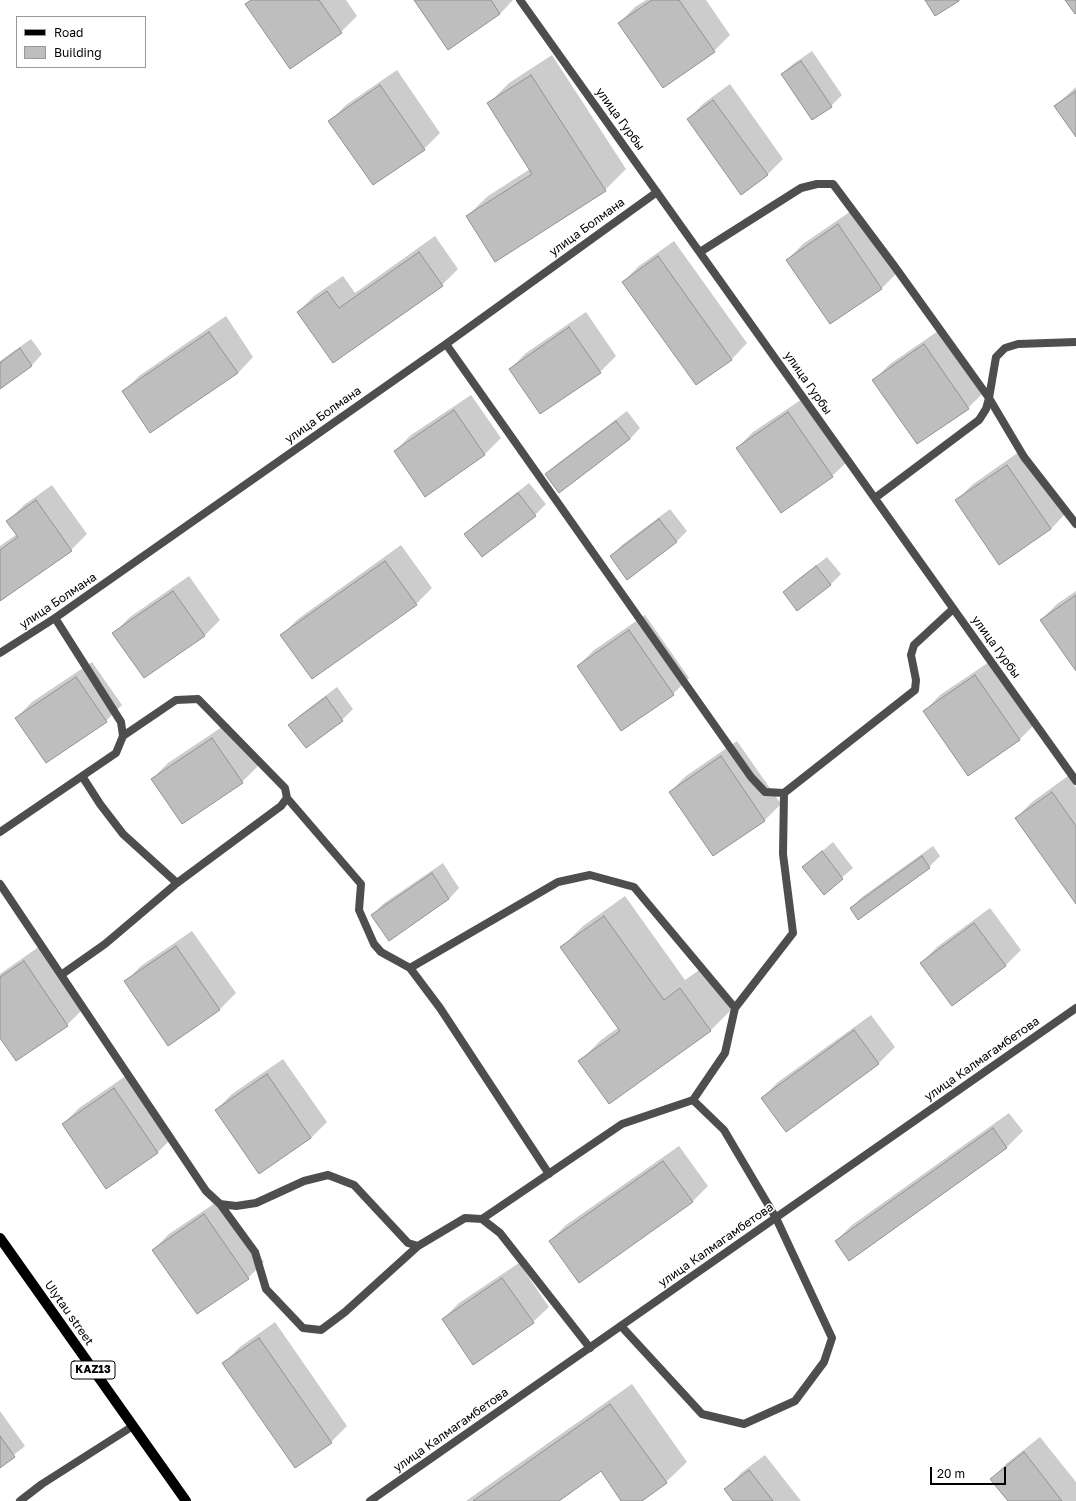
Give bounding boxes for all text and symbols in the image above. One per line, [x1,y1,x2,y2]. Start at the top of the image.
legend [16,16,146,68]
text: Road [54,25,83,40]
text: Building [54,45,102,60]
street label: улица Гурбы [592,85,648,153]
street label: улица Болмана [546,195,628,259]
street label: улица Гурбы [781,349,835,417]
street label: улица Болмана [282,383,364,447]
street label: улица Болмана [17,570,99,632]
street label: улица Гурбы [968,613,1024,681]
street label: улица Калмагамбетова [922,1014,1042,1104]
street label: улица Калмагамбетова [656,1200,776,1290]
street label: Ulytau street [41,1278,97,1348]
road number: KAZ13 [71,1361,115,1379]
street label: улица Калмагамбетова [391,1385,511,1475]
scale bar [932,1459,1008,1485]
text: 20 m [937,1466,965,1481]

